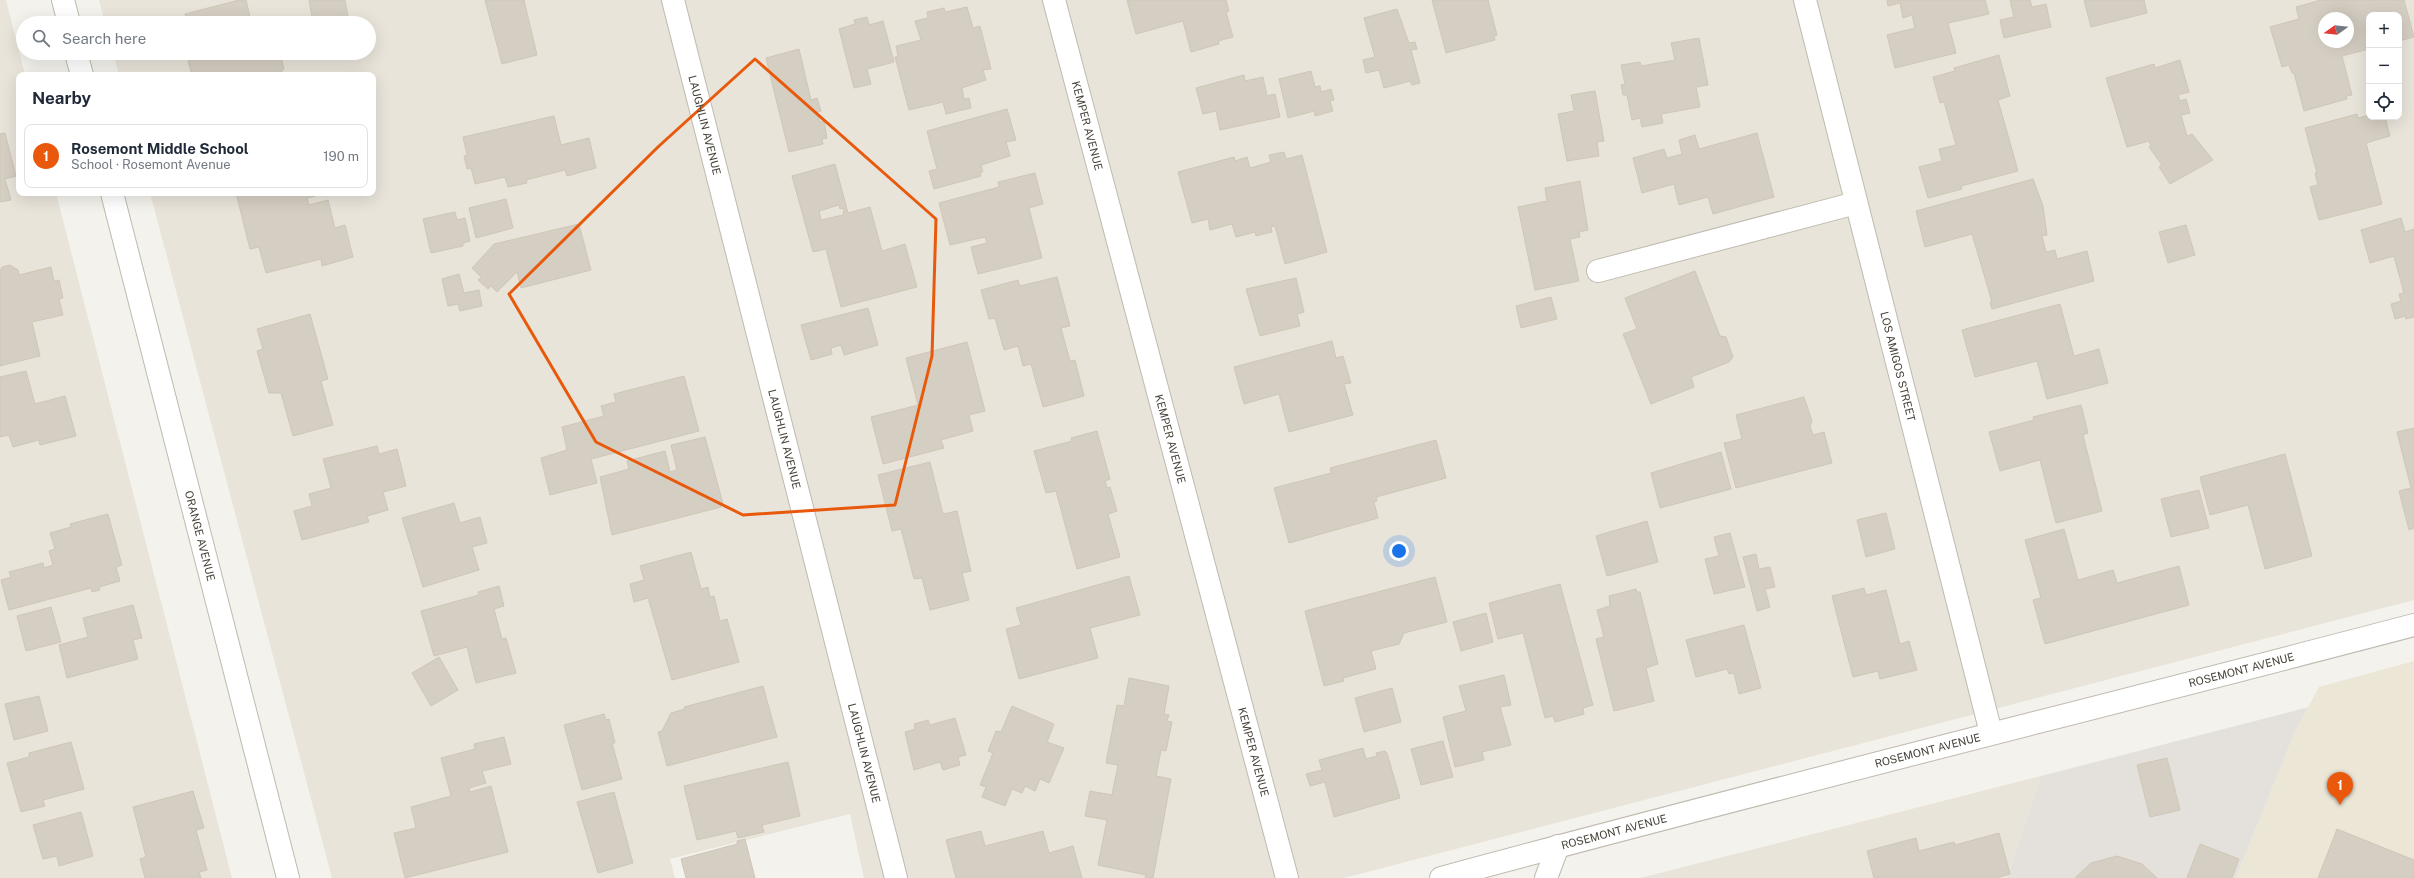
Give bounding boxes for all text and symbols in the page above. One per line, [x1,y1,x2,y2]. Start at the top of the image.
north arrow [2318,12,2354,48]
map controls [2366,12,2402,120]
button: + [2366,12,2402,48]
search box [16,16,376,60]
icon: search [30,27,52,49]
text: Search here [62,30,146,47]
button: − [2366,48,2402,84]
street label: LAUGHLIN AVENUE [686,74,723,176]
street label: KEMPER AVENUE [1070,80,1105,172]
button: locate [2366,84,2402,120]
text: Nearby [32,88,91,108]
text: Rosemont Middle School [71,140,249,157]
text: 1 [43,149,49,164]
text: 190 m [323,149,359,164]
text: School · Rosemont Avenue [71,157,231,172]
street label: LOS AMIGOS STREET [1878,310,1918,423]
street label: LAUGHLIN AVENUE [766,388,803,490]
street label: KEMPER AVENUE [1153,393,1188,485]
street label: ORANGE AVENUE [183,489,218,583]
your location [1389,541,1409,561]
street label: ROSEMONT AVENUE [2187,650,2296,689]
street label: LAUGHLIN AVENUE [846,702,883,804]
street label: KEMPER AVENUE [1236,706,1271,798]
street label: ROSEMONT AVENUE [1873,731,1982,770]
pin: 1 [2327,772,2353,805]
street label: ROSEMONT AVENUE [1560,812,1668,851]

